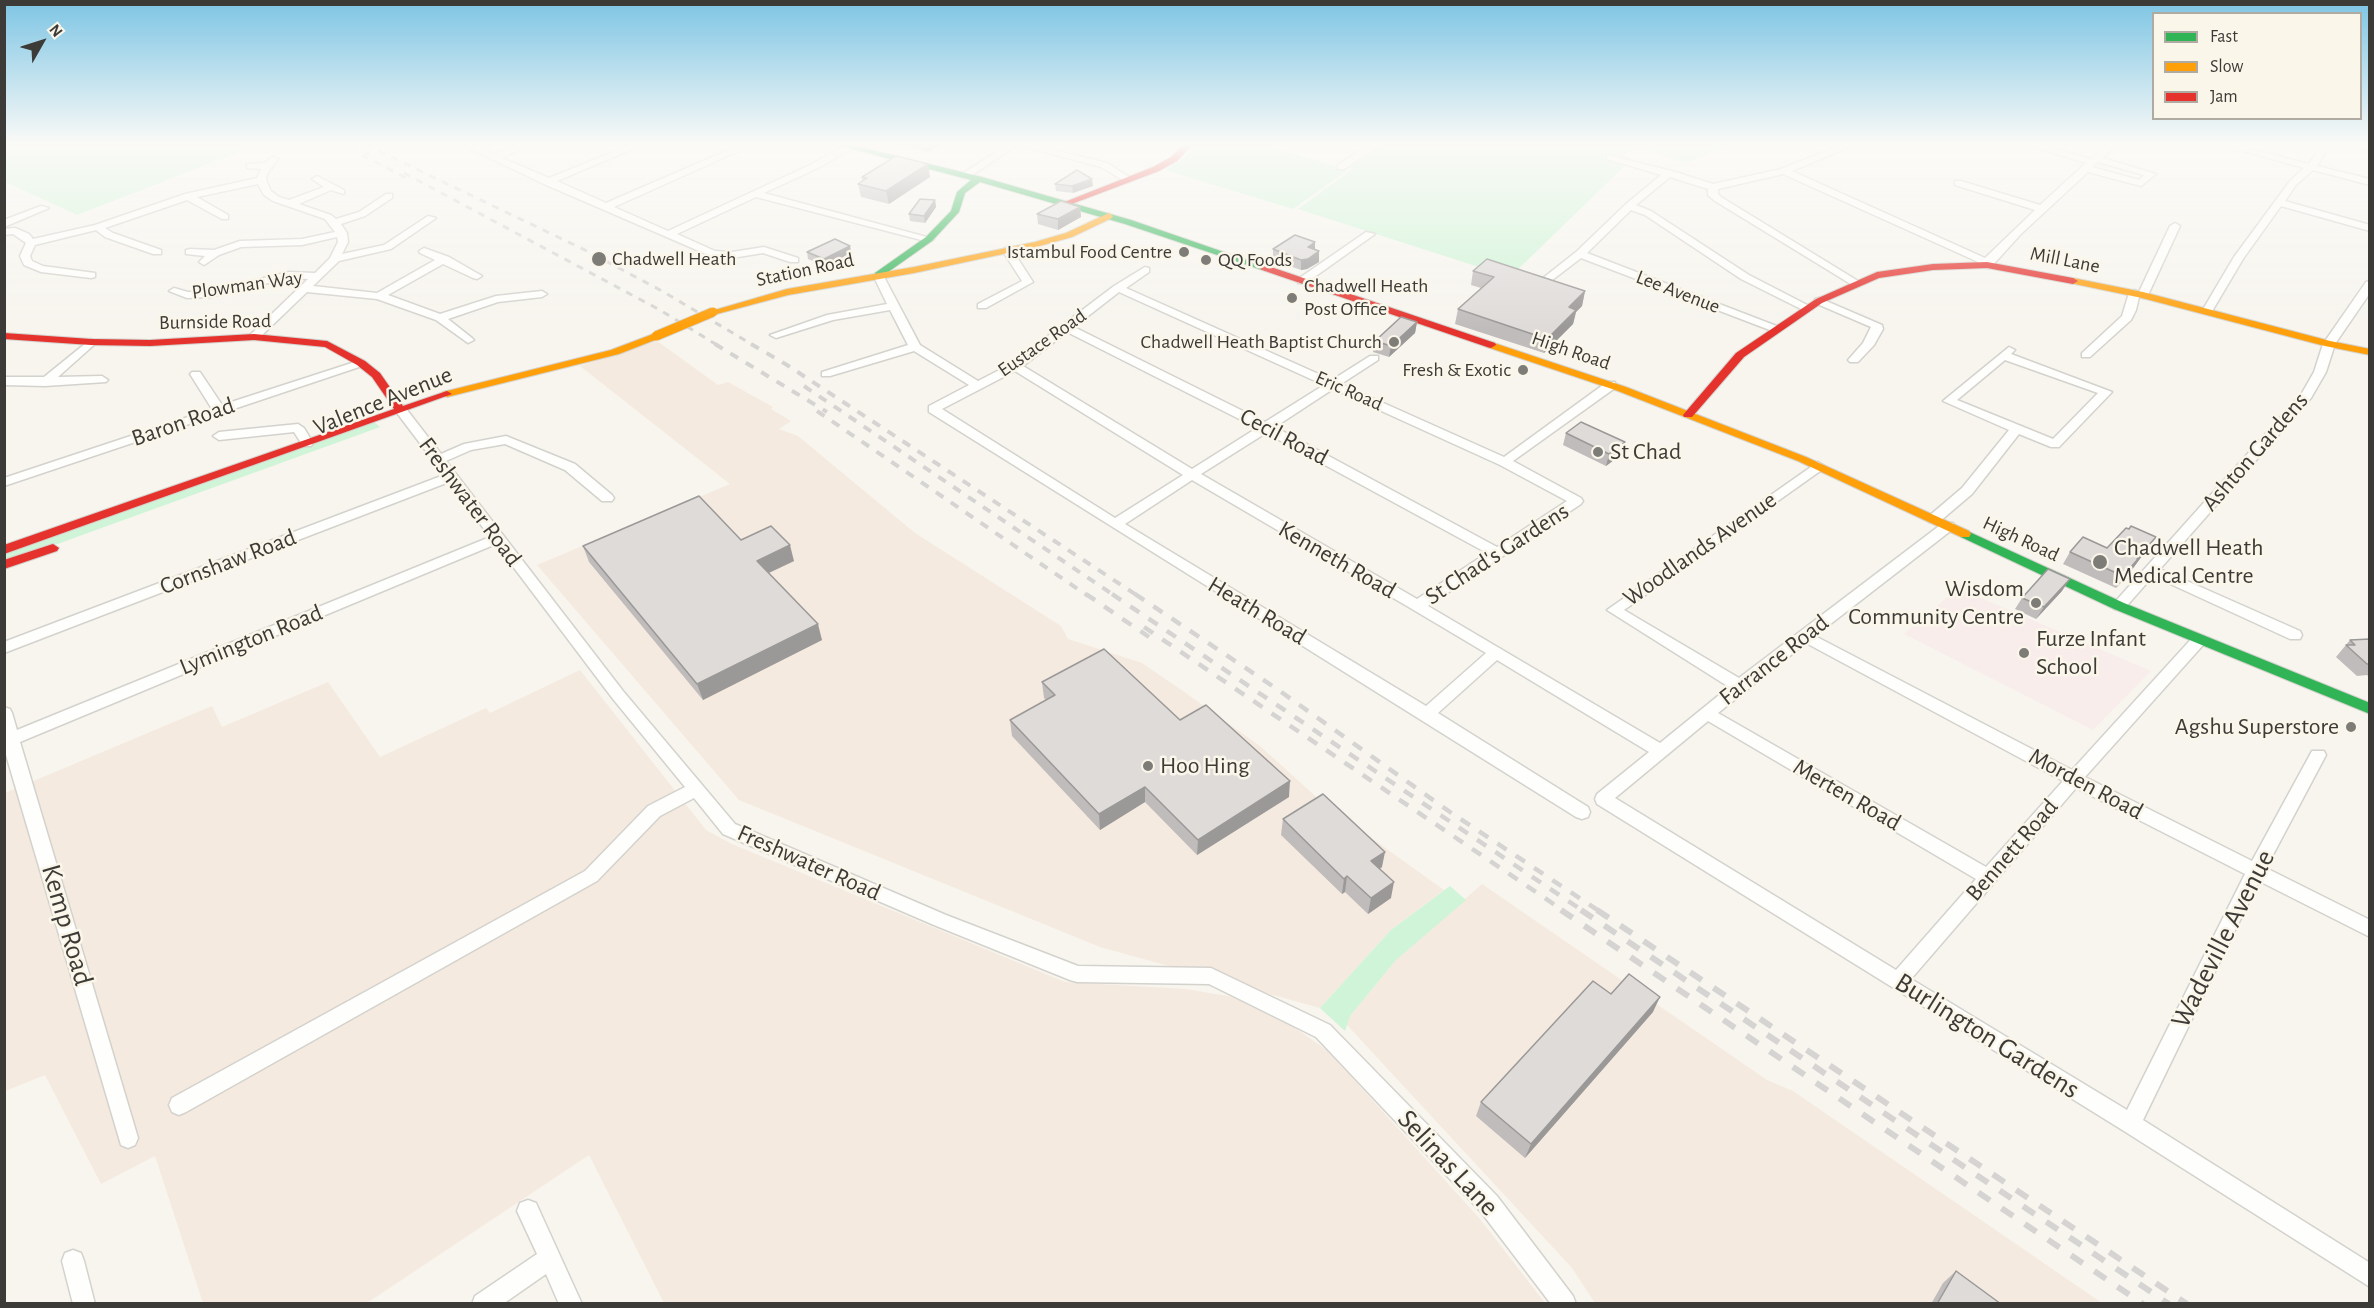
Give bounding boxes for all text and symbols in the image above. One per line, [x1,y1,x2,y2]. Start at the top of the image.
north arrow [12,12,72,72]
legend [2152,12,2362,120]
text: N [46,21,66,40]
text: Fast [2210,28,2238,46]
text: Slow [2210,58,2243,76]
text: Jam [2210,88,2238,106]
place label: Istambul Food Centre [1007,240,1172,264]
street label: Mill Lane [2028,241,2102,279]
marker: Istambul Food Centre [1177,245,1191,259]
place label: Chadwell Heath [612,247,736,271]
street label: Station Road [754,248,856,292]
place label: QQ Foods [1218,248,1292,272]
marker: Chadwell Heath [590,250,608,268]
marker: QQ Foods [1199,253,1213,267]
street label: Plowman Way [190,265,304,305]
street label: Lee Avenue [1633,265,1723,319]
place label: Chadwell Heath Post Office [1304,274,1428,321]
marker: Chadwell Heath Post Office [1285,291,1299,305]
street label: Eustace Road [993,304,1091,382]
street label: Burnside Road [159,309,271,335]
street label: High Road [1528,326,1614,376]
place label: Chadwell Heath Baptist Church [1140,330,1382,354]
marker: Chadwell Heath Baptist Church [1387,335,1401,349]
place label: Fresh & Exotic [1402,358,1511,382]
street label: Valence Avenue [309,360,457,442]
marker: Fresh & Exotic [1516,363,1530,377]
street label: Eric Road [1311,365,1387,417]
street label: Ashton Gardens [2196,387,2314,517]
street label: Baron Road [128,391,238,453]
street label: Cecil Road [1235,402,1333,472]
street label: Freshwater Road [412,432,528,572]
place label: St Chad [1610,438,1681,466]
marker: St Chad [1591,445,1605,459]
street label: Woodlands Avenue [1618,485,1782,613]
street label: St Chad's Gardens [1420,497,1574,611]
street label: High Road [1979,511,2063,567]
street label: Kenneth Road [1273,515,1401,605]
street label: Cornshaw Road [156,523,300,601]
place label: Chadwell Heath Medical Centre [2114,534,2263,590]
marker: Chadwell Heath Medical Centre [2091,553,2109,571]
street label: Heath Road [1202,570,1312,652]
place label: Wisdom Community Centre [1848,575,2024,631]
marker: Wisdom Community Centre [2029,596,2043,610]
street label: Lymington Road [175,598,327,682]
street label: Farrance Road [1713,608,1835,712]
place label: Furze Infant School [2036,625,2146,681]
marker: Furze Infant School [2017,646,2031,660]
place label: Agshu Superstore [2175,713,2339,741]
marker: Agshu Superstore [2344,720,2358,734]
street label: Morden Road [2024,742,2148,826]
place label: Hoo Hing [1160,752,1250,780]
street label: Merten Road [1788,753,1906,837]
marker: Hoo Hing [1141,759,1155,773]
street label: Bennett Road [1960,793,2064,907]
street label: Freshwater Road [733,819,885,907]
street label: Wadeville Avenue [2164,844,2282,1034]
street label: Kemp Road [34,861,100,989]
street label: Burlington Gardens [1888,966,2086,1106]
street label: Selinas Lane [1390,1103,1506,1223]

